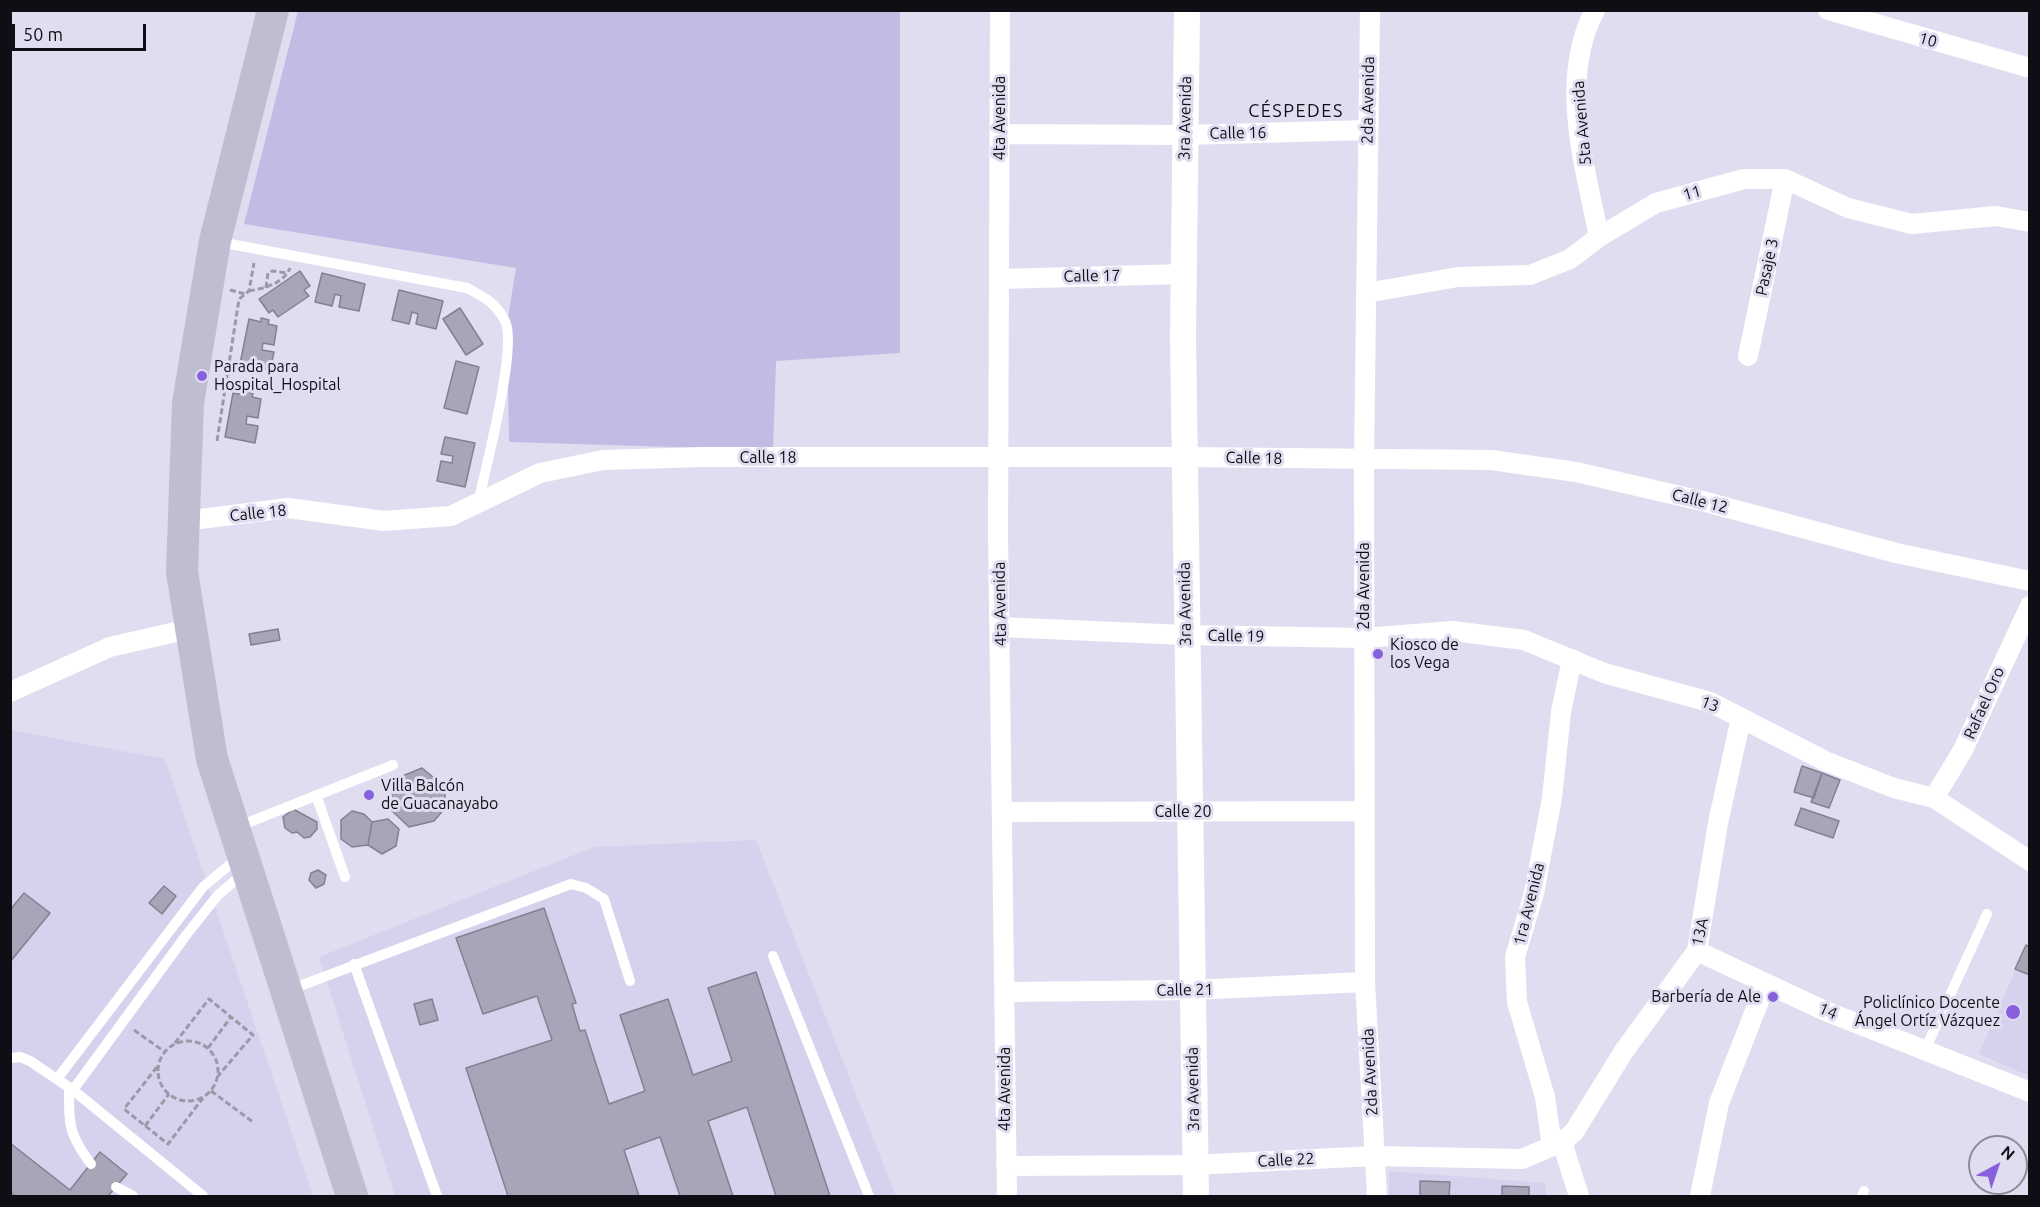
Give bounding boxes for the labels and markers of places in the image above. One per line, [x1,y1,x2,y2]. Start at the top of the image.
place label: Parada para Hospital_Hospital [214,357,341,395]
marker: Parada para Hospital_Hospital [195,369,209,383]
place label: Kiosco de los Vega [1390,635,1459,673]
marker: Kiosco de los Vega [1371,647,1385,661]
place label: Villa Balcón de Guacanayabo [381,776,498,814]
marker: Villa Balcón de Guacanayabo [362,788,376,802]
place label: Barbería de Ale [1651,987,1761,1007]
marker: Barbería de Ale [1766,990,1780,1004]
place label: Policlínico Docente Ángel Ortíz Vázquez [1855,993,2000,1031]
marker: Policlínico Docente Ángel Ortíz Vázquez [2004,1003,2022,1021]

